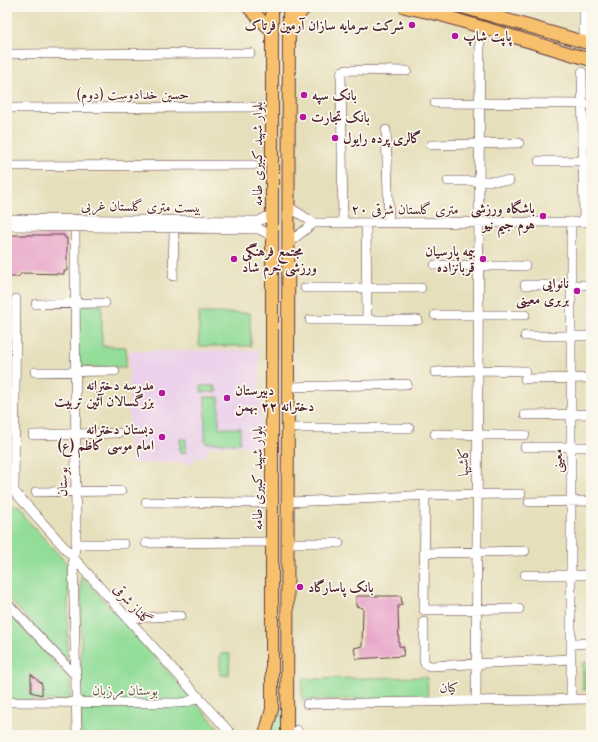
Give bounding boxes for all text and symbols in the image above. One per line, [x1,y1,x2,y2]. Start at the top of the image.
place label: شرکت سرمایه سازان آرمین فرتاک [245,16,404,35]
marker: شرکت سرمایه سازان آرمین فرتاک [407,20,417,30]
place label: پاپت شاپ [463,27,513,47]
marker: پاپت شاپ [450,31,460,41]
street label: حسین خدادوست (دوم) [77,85,189,107]
place label: بانک سپه [312,86,357,105]
marker: بانک سپه [299,90,309,100]
street label: بلوار شهید کبیری طامه [248,101,267,206]
place label: بانک تجارت [311,108,370,126]
marker: بانک تجارت [298,112,308,122]
place label: گالری پرده رایول [343,129,421,148]
marker: گالری پرده رایول [330,133,340,143]
street label: بیست متری گلستان غربی [81,196,201,217]
place label: باشگاه ورزشی هوم جیم نیو [471,199,535,239]
street label: ۲۰ متری گلستان شرقی [351,200,459,219]
marker: باشگاه ورزشی هوم جیم نیو [538,211,548,221]
place label: مجتمع فرهنگی ورزشی خرم شاد [242,242,317,280]
place label: بیمه پارسیان قربانزاده [425,242,476,277]
marker: مجتمع فرهنگی ورزشی خرم شاد [229,254,239,264]
marker: بیمه پارسیان قربانزاده [478,254,488,264]
place label: نانوایی بربری معینی [516,274,569,309]
marker: نانوایی بربری معینی [572,286,582,296]
place label: مدرسه دخترانه بزرگسالان آئین تربیت [54,376,154,410]
place label: دبیرستان دخترانه ۲۲ بهمن [235,381,314,416]
marker: مدرسه دخترانه بزرگسالان آئین تربیت [157,388,167,398]
marker: دبیرستان دخترانه ۲۲ بهمن [222,393,232,403]
place label: دبستان دخترانه امام موسی کاظم (ع) [58,420,154,458]
street label: بلوار شهید کبیری طامه [248,425,267,530]
marker: دبستان دخترانه امام موسی کاظم (ع) [157,432,167,442]
street label: کاشیها [454,448,473,476]
street label: معینی [548,449,567,473]
street label: بوستان [53,467,71,497]
place label: بانک پاسارگاد [308,578,374,598]
street label: گلناز شرقی [109,580,156,629]
marker: بانک پاسارگاد [295,582,305,592]
street label: کیان [439,678,459,696]
park label: بوستان مرزبان [92,681,158,700]

